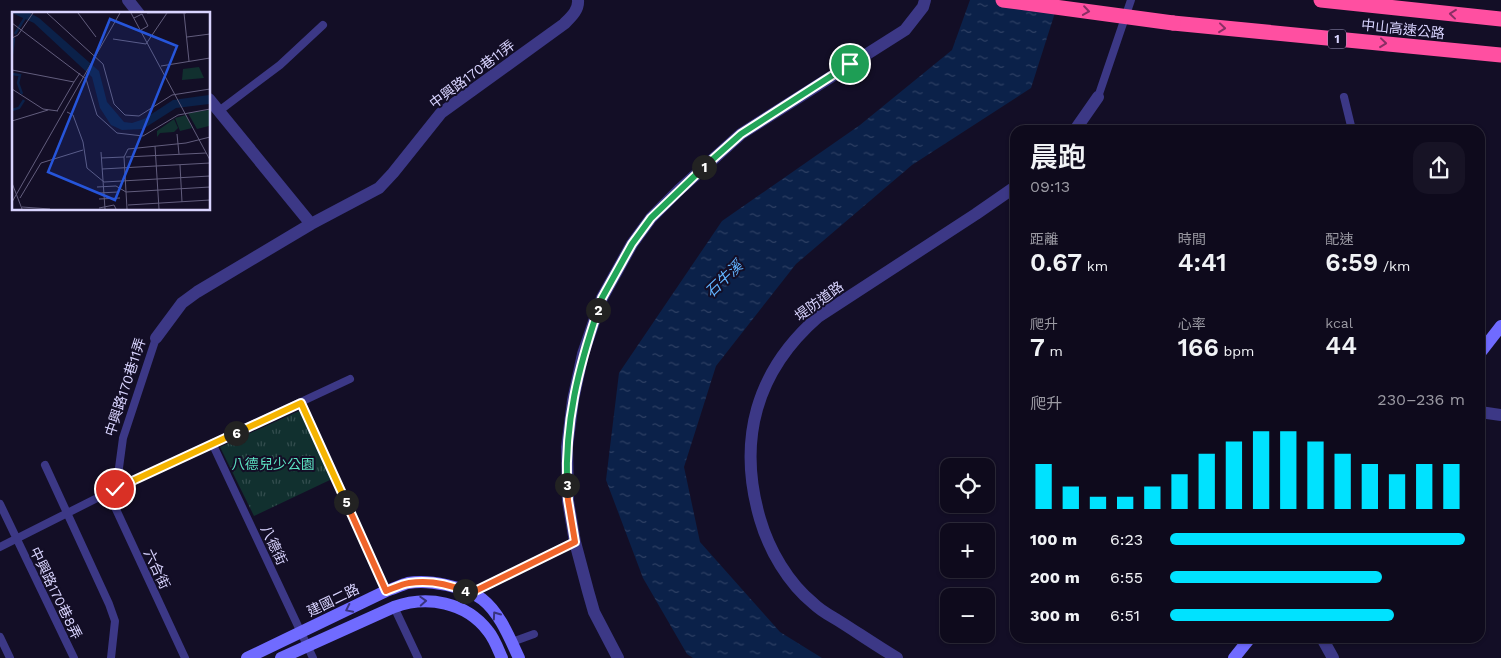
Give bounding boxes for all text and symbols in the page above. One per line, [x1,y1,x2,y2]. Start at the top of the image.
one-way arrow [1083,5,1091,16]
one-way arrow [1448,9,1456,20]
inset map [12,12,210,210]
street label: 中山高速公路 [1360,17,1446,41]
one-way arrow [1218,22,1226,33]
road number: 1 [1328,30,1346,48]
street label: 中興路170巷11弄 [426,37,518,111]
one-way arrow [1380,37,1388,48]
pin [829,43,871,85]
icon: arrive [836,50,864,78]
text: 晨跑 [1030,141,1086,174]
button: share [1413,142,1465,194]
pin: 1 [692,154,716,180]
text: 1 [701,159,708,175]
text: 09:13 [1030,177,1070,196]
text: 距離 [1030,231,1058,247]
text: 時間 [1178,231,1206,247]
text: 配速 [1325,231,1353,247]
text: 0.67 [1030,248,1082,277]
text: 4:41 [1178,248,1227,277]
text: 6:59 [1325,248,1378,277]
water label: 石牛溪 [702,256,748,301]
text: km [1082,258,1108,274]
text: /km [1378,258,1410,274]
street label: 堤防道路 [792,278,846,324]
pin: 2 [586,298,610,322]
text: 2 [594,302,603,318]
text: kcal [1325,315,1353,331]
text: 爬升 [1030,316,1058,332]
text: 心率 [1178,316,1206,332]
text: 44 [1325,331,1357,360]
text: 7 [1030,333,1045,362]
text: 166 [1178,333,1219,362]
street label: 中興路170巷11弄 [102,336,148,438]
text: m [1045,343,1063,359]
text: bpm [1219,343,1254,359]
text: 230–236 m [1377,390,1465,409]
text: 爬升 [1030,394,1062,413]
pin: 6 [224,420,248,446]
text: 6 [232,425,241,441]
park label: 八德兒少公園 [231,456,315,472]
map controls [940,458,995,643]
button: locate [940,458,995,513]
pin [94,468,136,510]
pin: 3 [554,472,580,498]
icon: check [101,475,129,503]
text: 3 [563,477,572,493]
pin: 5 [334,490,358,514]
text: 5 [342,494,351,510]
street label: 八德街 [258,523,290,567]
button: + [940,523,995,578]
text: 100 m [1030,530,1077,549]
text: 6:23 [1110,530,1143,549]
street label: 中興路170巷8弄 [27,544,85,642]
street label: 六合街 [141,547,173,591]
text: 200 m [1030,568,1080,587]
text: 6:55 [1110,568,1143,587]
pin: 4 [452,578,478,604]
street label: 建國二路 [304,581,362,619]
text: 4 [461,583,470,599]
button: − [940,588,995,643]
one-way arrow [420,596,428,607]
one-way arrow [346,603,355,613]
text: 300 m [1030,606,1080,625]
text: 6:51 [1110,606,1140,625]
one-way arrow [493,611,502,621]

